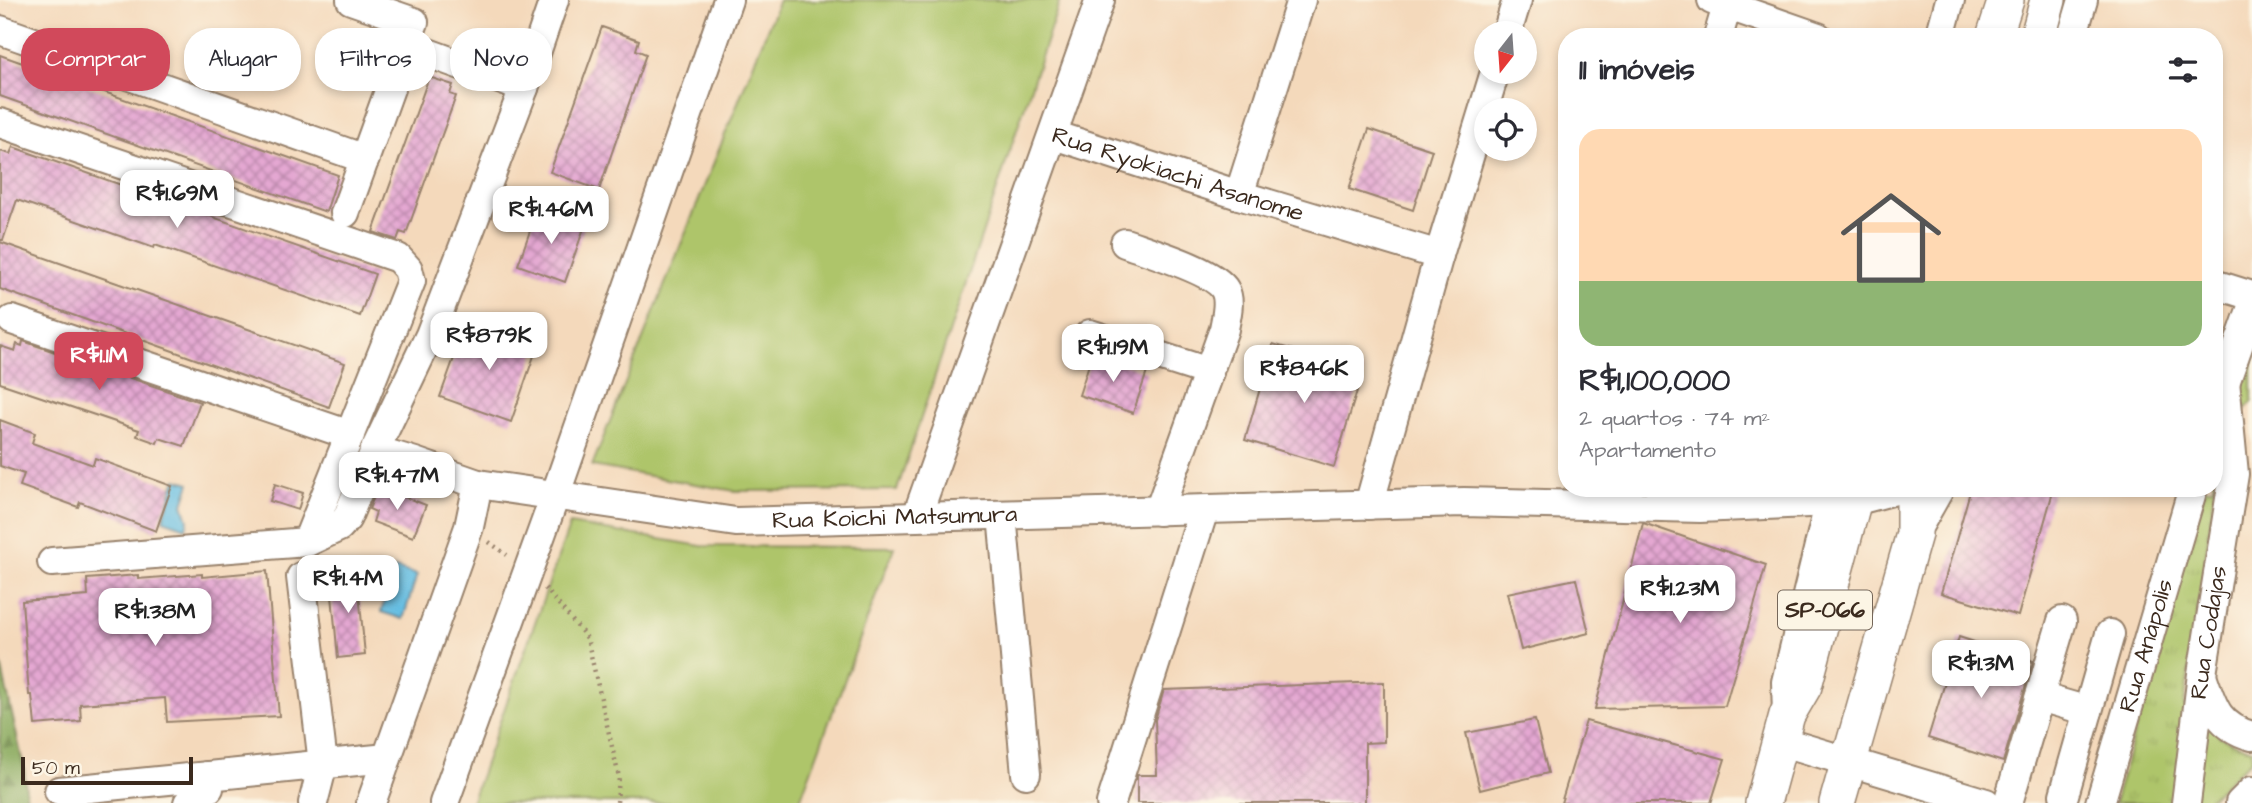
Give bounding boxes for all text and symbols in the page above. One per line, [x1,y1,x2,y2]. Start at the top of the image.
north arrow [1474,21,1536,84]
map controls [1474,21,1537,161]
chip: Comprar [21,28,170,91]
chip: Alugar [184,28,301,91]
chip: Filtros [315,28,436,91]
chip: Novo [450,28,552,91]
text: 11 imóveis [1579,49,1695,91]
icon: filters [2164,51,2202,89]
button: locate [1474,98,1537,161]
street label: Rua Ryokiachi Asanome [1047,118,1308,230]
pin: R$1.69M [112,170,242,230]
icon: home [1828,175,1954,301]
text: R$1.69M [136,177,218,209]
pin: R$1.46M [486,187,616,246]
text: R$1.46M [509,193,593,225]
pin: R$879K [432,312,546,372]
text: R$879K [446,319,532,351]
pin: R$1.19M [1048,324,1178,384]
text: R$1.19M [1078,331,1148,363]
pin: R$1.1M [42,332,156,392]
text: R$1.1M [70,339,128,371]
pin: R$846K [1247,346,1361,405]
text: R$846K [1260,352,1348,384]
text: R$1,100,000 [1579,360,1730,402]
text: 2 quartos · 74 m² [1579,402,1770,434]
text: Apartamento [1579,434,1716,466]
pin: R$1.47M [332,452,462,512]
text: R$1.47M [355,459,439,491]
street label: Rua Koichi Matsumura [772,497,1018,538]
pin: R$1.4M [291,556,405,615]
text: R$1.4M [313,562,383,594]
street label: Rua Codajas [2182,563,2236,701]
pin: R$1.23M [1615,566,1745,625]
text: R$1.23M [1640,572,1720,604]
street label: Rua Anápolis [2111,575,2182,716]
pin: R$1.38M [90,588,220,648]
road number: SP-066 [1778,590,1872,630]
text: R$1.38M [114,595,196,627]
pin: R$1.3M [1924,640,2038,700]
text: R$1.3M [1948,647,2014,679]
scale bar [21,754,192,786]
text: 50 m [32,755,80,782]

